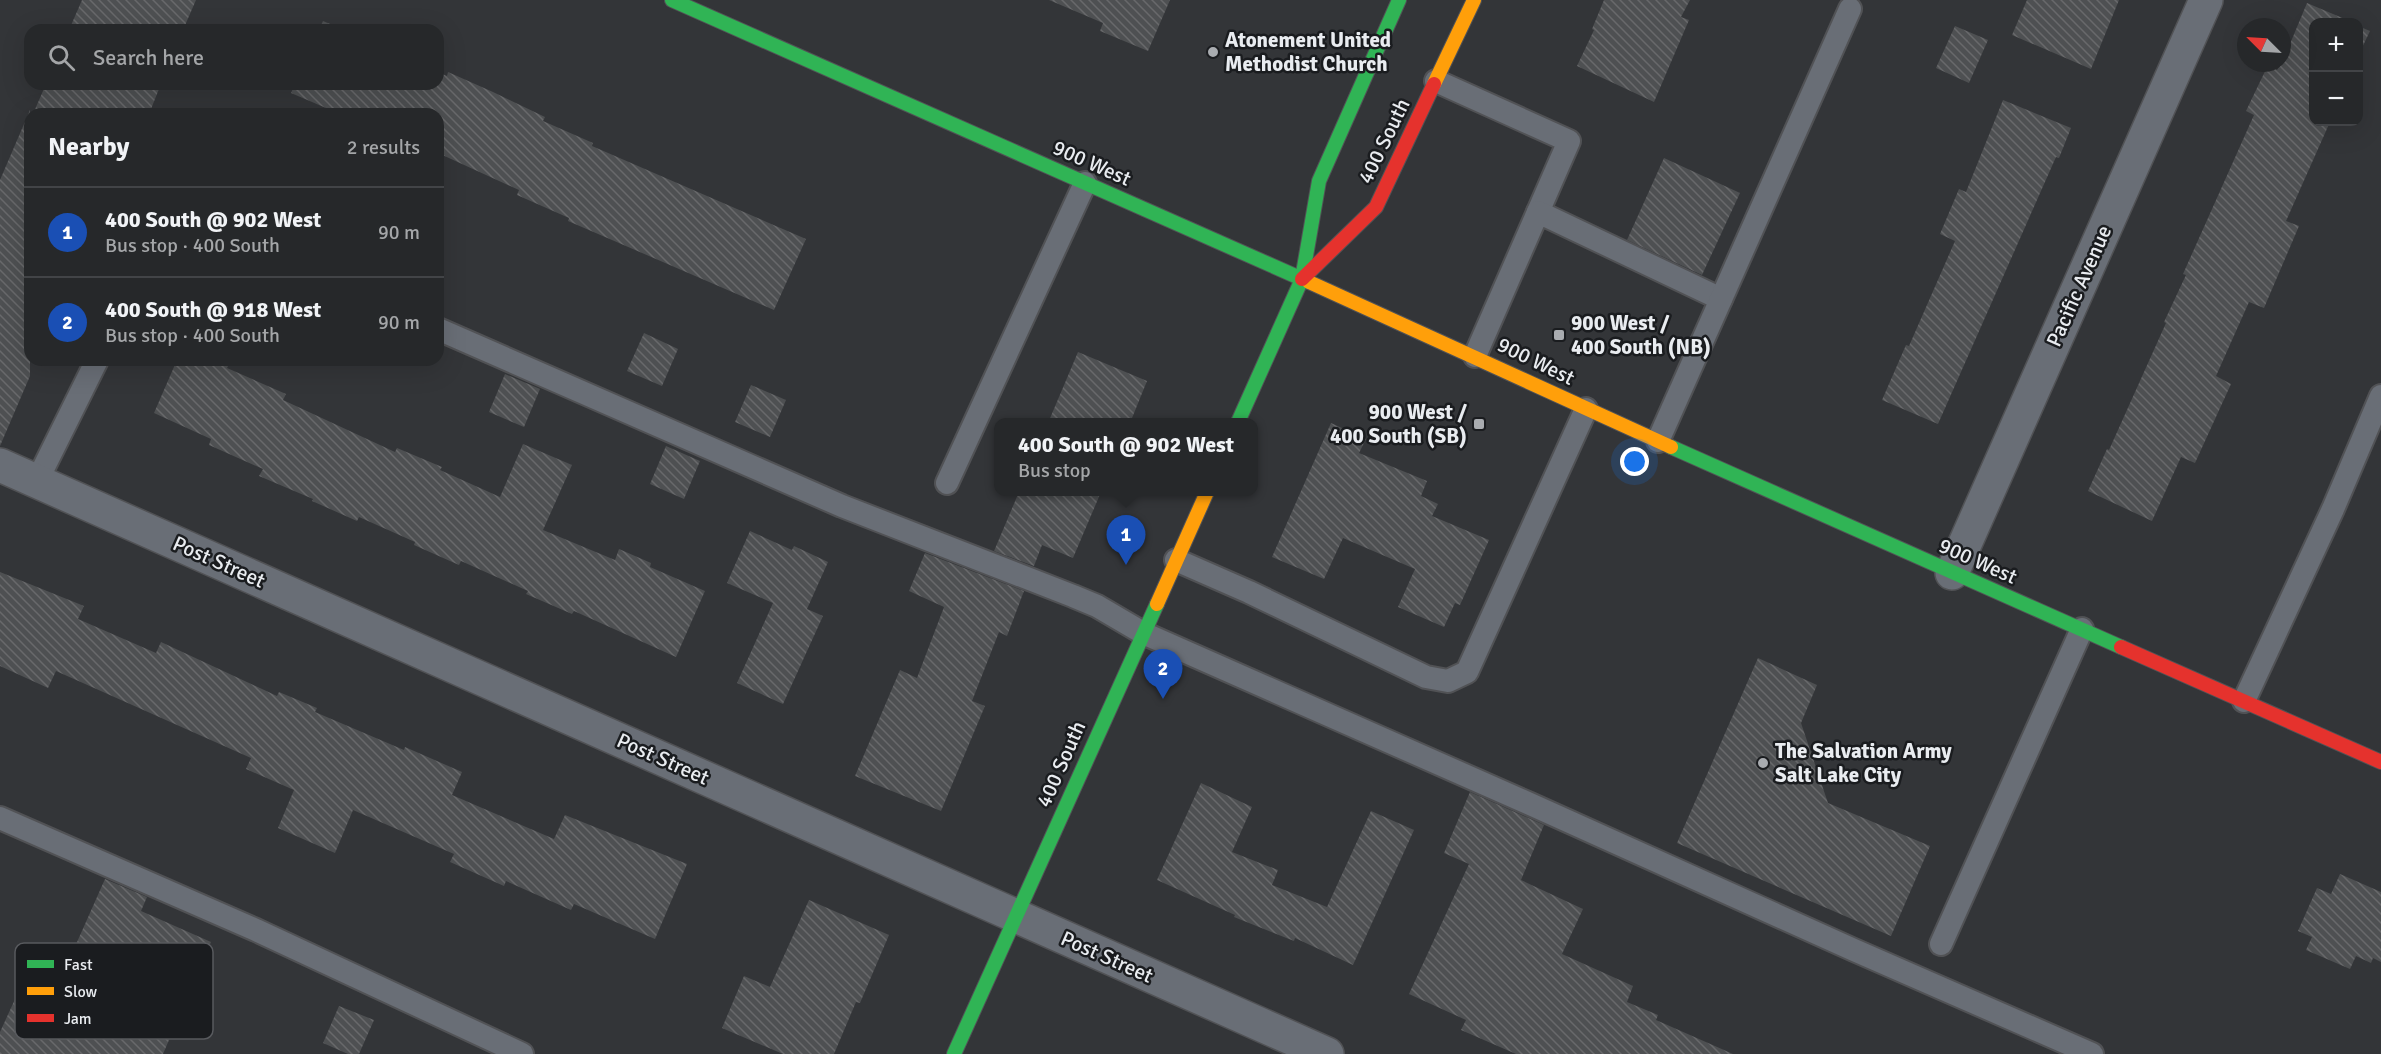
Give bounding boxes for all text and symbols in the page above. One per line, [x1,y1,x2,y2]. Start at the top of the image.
north arrow [2237,18,2291,72]
map controls [2309,18,2363,126]
button: + [2309,18,2363,72]
search box [24,24,444,90]
place label: Atonement United Methodist Church [1225,27,1391,77]
icon: search [45,41,78,74]
text: Search here [93,44,204,71]
marker: Atonement United Methodist Church [1206,45,1220,59]
button: − [2309,72,2363,126]
street label: 400 South [1352,94,1416,188]
text: Nearby [48,131,129,163]
street label: 900 West [1049,134,1135,192]
text: 2 results [347,135,420,160]
text: 400 South @ 902 West [105,206,321,233]
text: 1 [62,220,73,245]
text: 90 m [378,220,420,245]
street label: Pacific Avenue [2041,221,2117,351]
text: Bus stop · 400 South [105,233,280,258]
text: 400 South @ 918 West [105,296,321,323]
text: 2 [62,310,73,335]
text: 90 m [378,310,420,335]
place label: 900 West / 400 South (NB) [1571,310,1711,360]
text: Bus stop · 400 South [105,323,280,348]
marker: 900 West / 400 South (NB) [1552,328,1566,342]
street label: 900 West [1493,331,1579,391]
place label: 900 West / 400 South (SB) [1330,399,1468,449]
marker: 900 West / 400 South (SB) [1472,417,1486,431]
popup [994,418,1258,496]
text: 400 South @ 902 West [1018,431,1234,458]
your location [1620,447,1649,476]
text: Bus stop [1018,458,1091,483]
pin: 1 [1106,516,1146,565]
street label: Post Street [169,530,269,594]
street label: 900 West [1935,532,2021,590]
pin: 2 [1144,650,1182,699]
street label: 400 South [1031,717,1091,811]
street label: Post Street [613,727,713,791]
place label: The Salvation Army Salt Lake City [1775,738,1952,788]
marker: The Salvation Army Salt Lake City [1756,756,1770,770]
street label: Post Street [1057,925,1157,989]
legend [15,943,213,1039]
text: Fast [64,955,93,975]
text: Slow [64,982,98,1002]
text: Jam [64,1009,92,1029]

